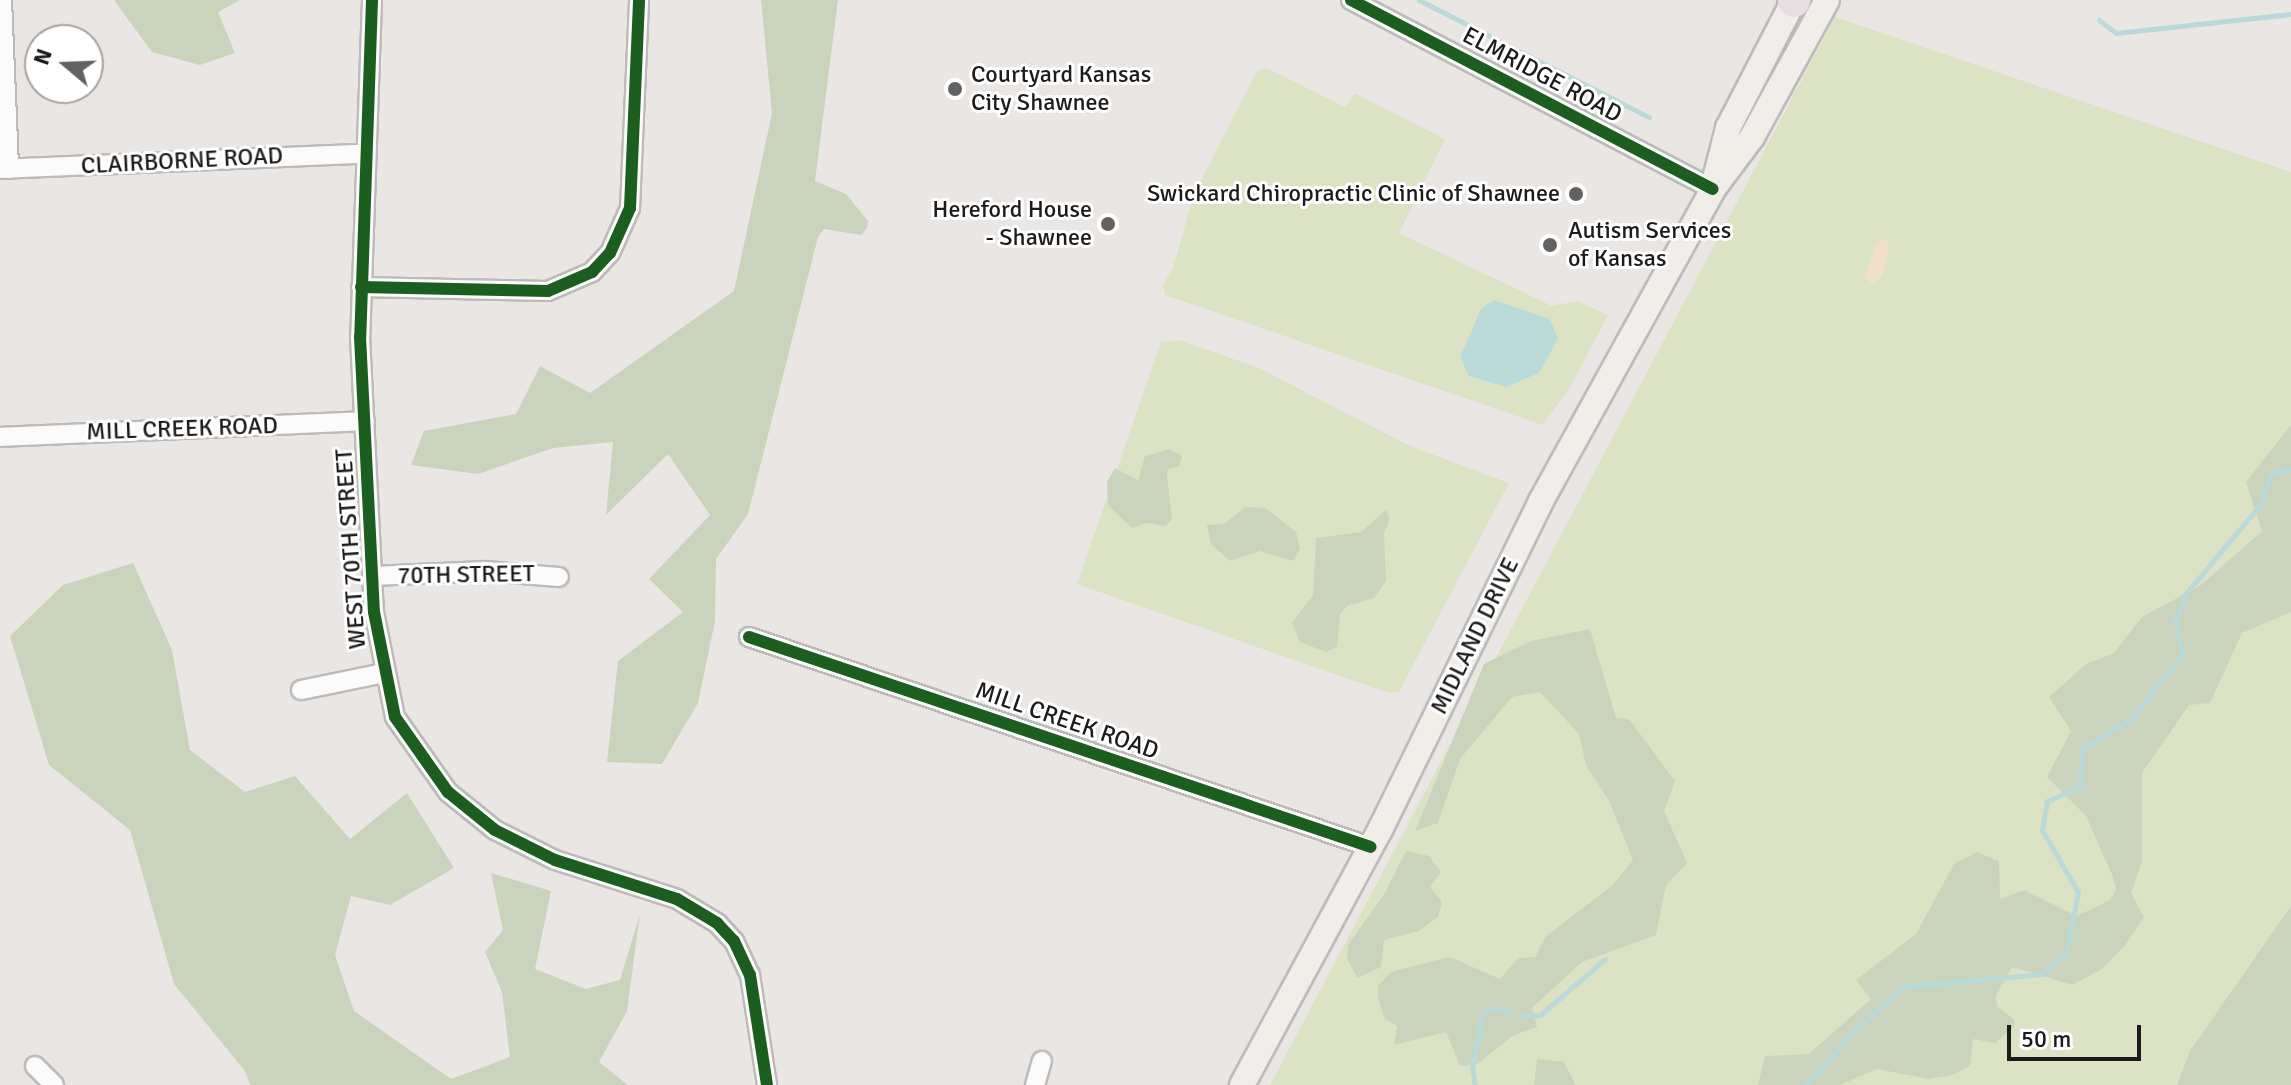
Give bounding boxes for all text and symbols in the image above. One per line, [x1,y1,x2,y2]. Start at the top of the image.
street label: ELMRIDGE ROAD [1457,21,1627,129]
north arrow [24,24,104,104]
text: N [27,45,58,68]
place label: Courtyard Kansas City Shawnee [971,61,1151,117]
marker: Courtyard Kansas City Shawnee [946,80,964,98]
street label: CLAIRBORNE ROAD [80,141,284,181]
place label: Swickard Chiropractic Clinic of Shawnee [1147,180,1560,208]
marker: Swickard Chiropractic Clinic of Shawnee [1567,185,1585,203]
place label: Hereford House - Shawnee [932,196,1092,252]
marker: Hereford House - Shawnee [1099,215,1117,233]
place label: Autism Services of Kansas [1568,217,1731,273]
marker: Autism Services of Kansas [1539,234,1561,256]
street label: MILL CREEK ROAD [86,411,278,447]
street label: WEST 70TH STREET [330,448,372,650]
street label: MIDLAND DRIVE [1425,553,1525,719]
street label: 70TH STREET [397,559,535,591]
street label: MILL CREEK ROAD [972,676,1162,766]
scale bar [2011,1009,2145,1059]
text: 50 m [2021,1024,2071,1054]

